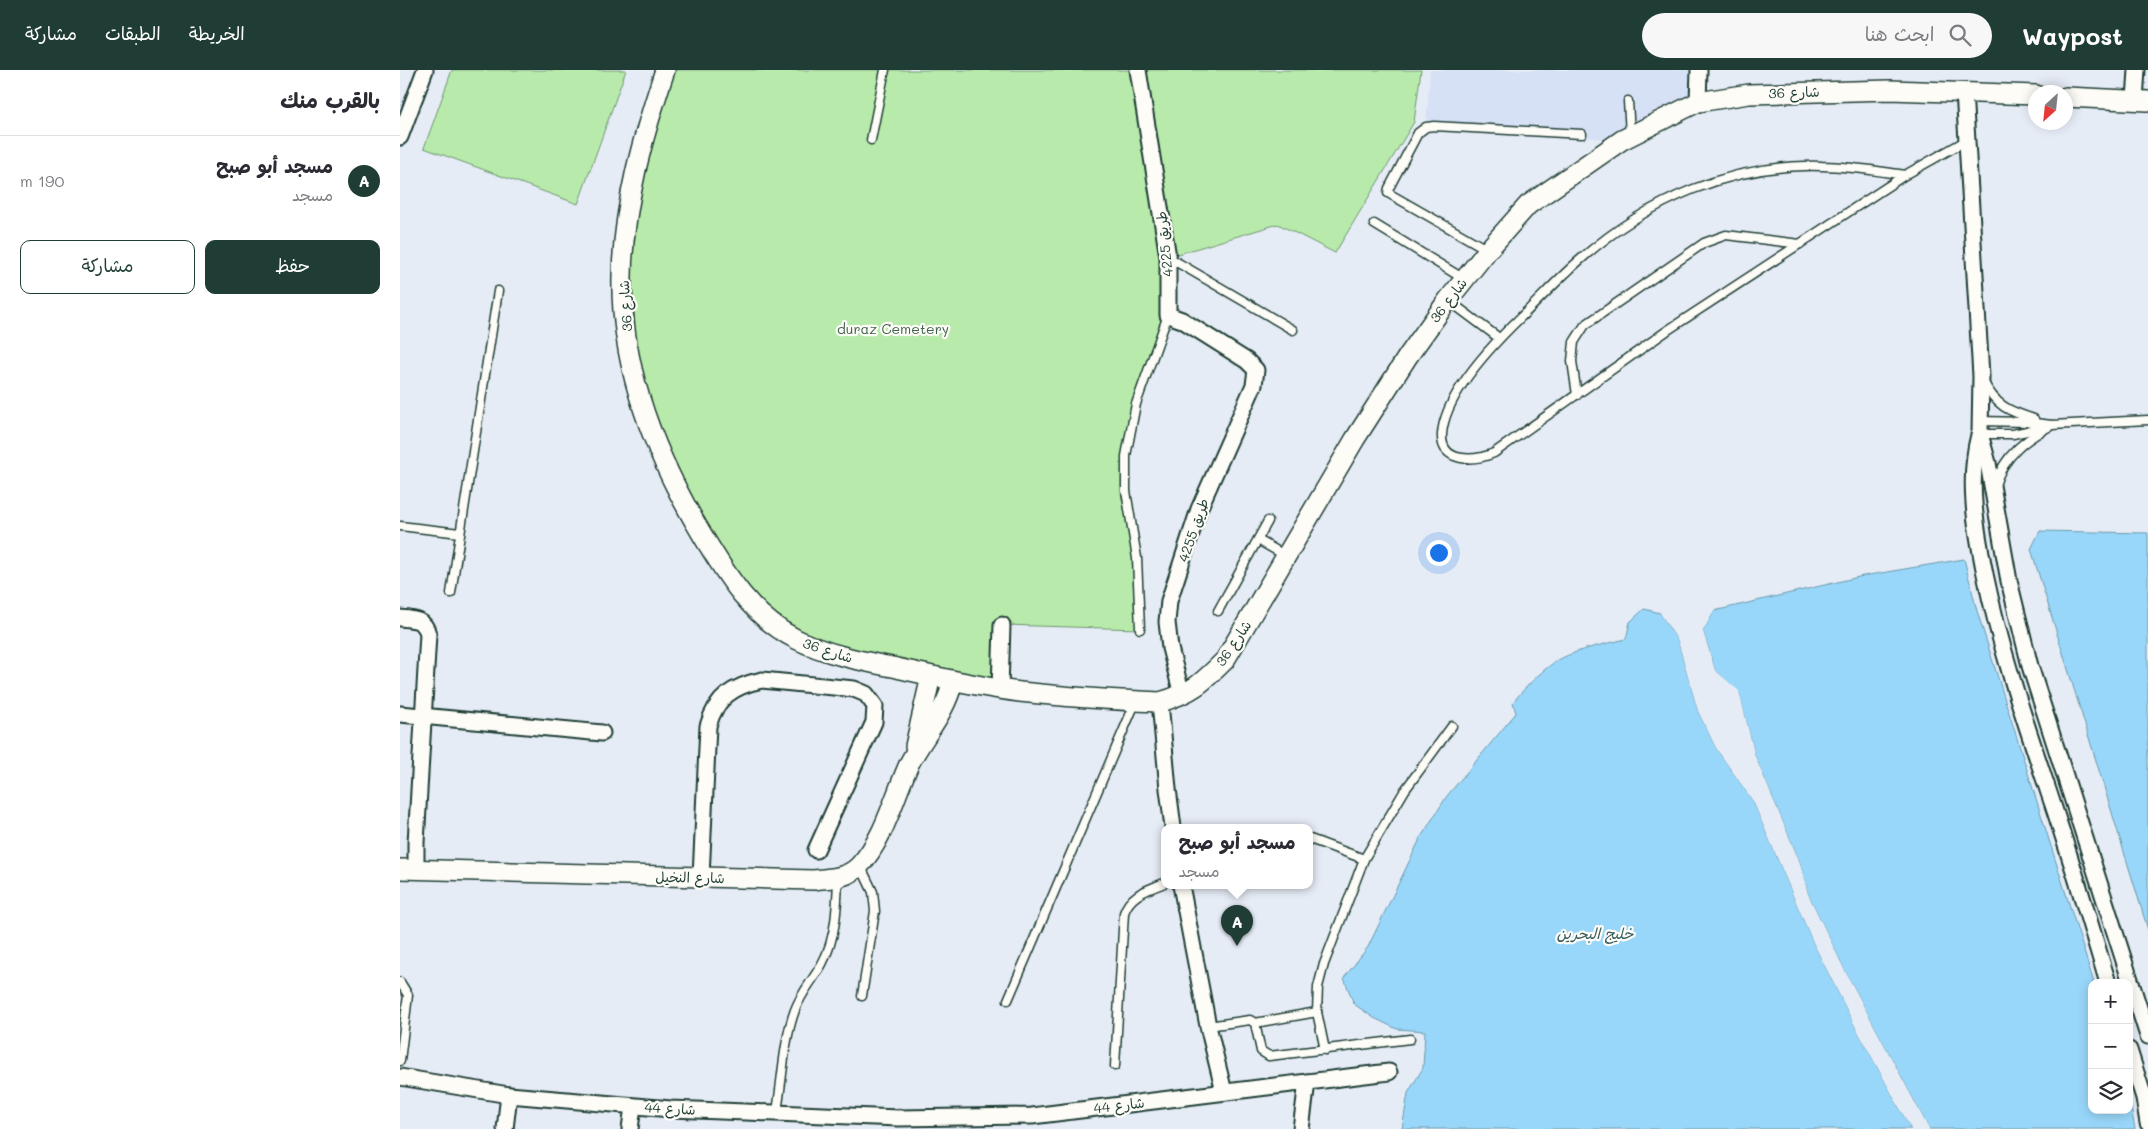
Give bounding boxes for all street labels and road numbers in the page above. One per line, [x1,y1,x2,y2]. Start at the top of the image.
street label: شارع 36 [1768,82,1820,103]
street label: طريق 4225 [1151,210,1177,278]
street label: شارع 36 [1425,274,1472,327]
street label: شارع 36 [614,280,637,332]
street label: طريق 4255 [1173,496,1213,564]
street label: شارع 36 [1211,616,1256,670]
street label: شارع 36 [800,633,855,668]
street label: شارع النخيل [655,867,725,888]
street label: شارع 44 [1092,1092,1146,1119]
street label: شارع 44 [644,1097,696,1120]

